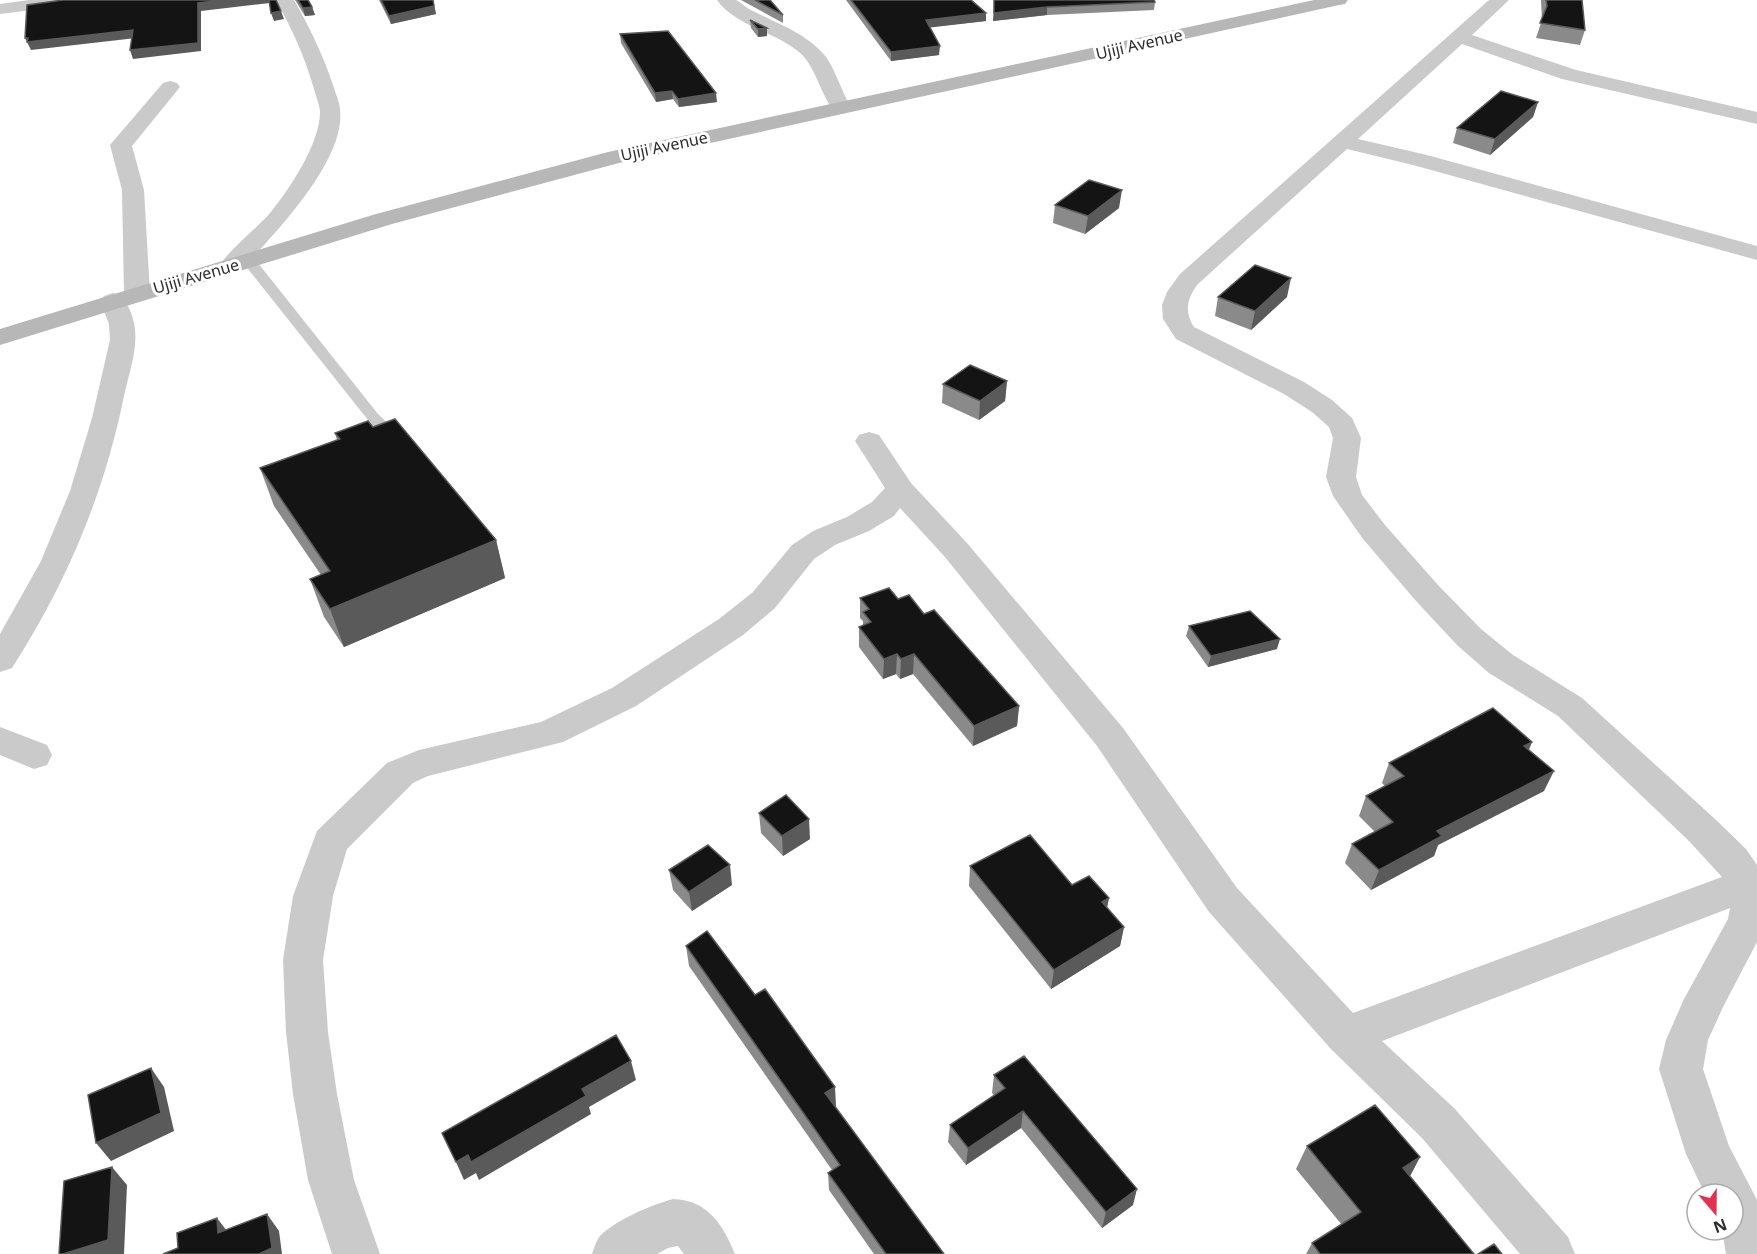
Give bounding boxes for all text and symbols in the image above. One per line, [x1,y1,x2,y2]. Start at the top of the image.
street label: Ujiji Avenue [1093,23,1185,65]
street label: Ujiji Avenue [618,126,710,166]
street label: Ujiji Avenue [150,253,242,299]
north arrow [1685,1182,1745,1242]
text: N [1710,1214,1730,1239]

